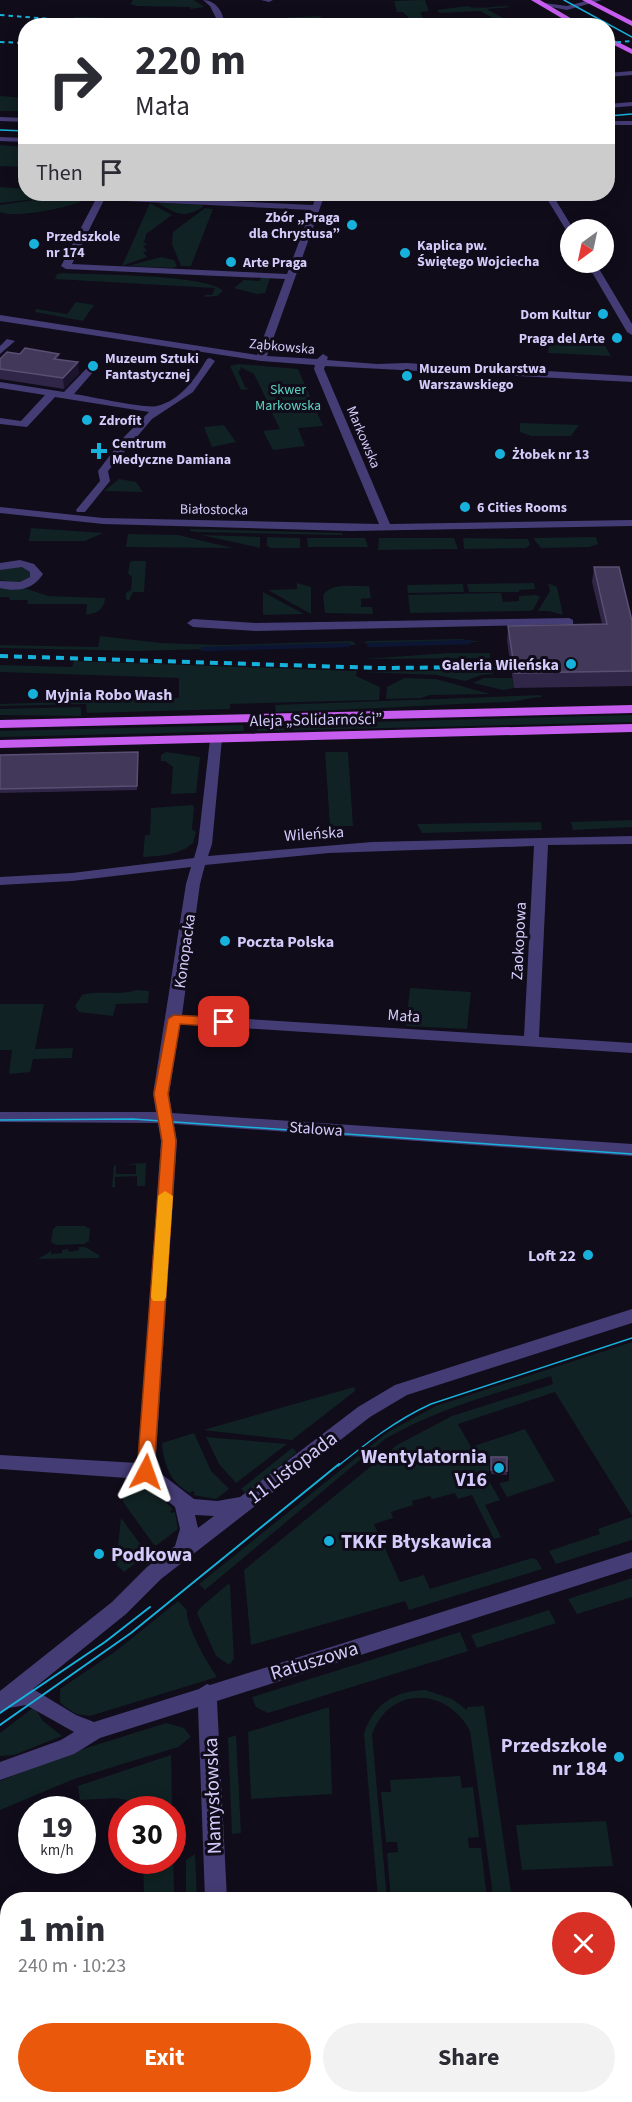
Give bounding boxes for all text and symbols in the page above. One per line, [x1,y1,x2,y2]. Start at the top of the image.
text: 220 m [135,31,246,91]
icon: right [36,42,114,120]
text: Mała [135,87,190,126]
icon: arrive [95,156,128,189]
text: Then [36,157,83,189]
place label: Zbór „Praga dla Chrystusa” [249,208,340,244]
marker: Zbór „Praga dla Chrystusa” [345,218,359,232]
north arrow [560,219,614,273]
map controls [560,219,614,273]
place label: Przedszkole nr 174 [46,227,120,263]
place label: Kaplica pw. Świętego Wojciecha [417,236,539,272]
marker: Przedszkole nr 174 [27,237,41,251]
marker: Kaplica pw. Świętego Wojciecha [398,246,412,260]
place label: Arte Praga [242,253,307,273]
marker: Arte Praga [224,255,238,269]
place label: Dom Kultur [520,305,591,325]
marker: Dom Kultur [596,307,610,321]
place label: Praga del Arte [519,329,605,349]
marker: Praga del Arte [610,331,624,345]
street label: Ząbkowska [248,334,316,360]
place label: Muzeum Sztuki Fantastycznej [105,349,199,385]
marker: Muzeum Sztuki Fantastycznej [86,359,100,373]
place label: Muzeum Drukarstwa Warszawskiego [419,359,546,395]
marker: Muzeum Drukarstwa Warszawskiego [400,369,414,383]
park label: Skwer Markowska [255,380,321,416]
street label: Markowska [341,403,385,472]
place label: Zdrofit [99,411,142,431]
marker: Zdrofit [80,413,94,427]
place label: Centrum Medyczne Damiana [112,434,231,470]
marker: Centrum Medyczne Damiana [90,442,108,460]
place label: Żłobek nr 13 [512,445,589,465]
marker: Żłobek nr 13 [493,447,507,461]
place label: 6 Cities Rooms [477,498,567,518]
street label: Białostocka [180,499,248,521]
marker: 6 Cities Rooms [458,500,472,514]
place label: Galeria Wileńska [442,654,559,676]
marker: Galeria Wileńska [564,657,578,671]
place label: Myjnia Robo Wash [45,684,172,706]
marker: Myjnia Robo Wash [26,687,40,701]
street label: Aleja „Solidarności” [250,708,383,732]
street label: Wileńska [283,821,345,847]
street label: Zaokopowa [506,901,532,981]
street label: Konopacka [169,912,201,990]
place label: Poczta Polska [237,931,334,953]
marker: Poczta Polska [218,934,232,948]
pin [198,996,249,1047]
street label: Mała [387,1004,421,1028]
icon: arrive [207,1005,240,1038]
street label: Stalowa [289,1116,343,1142]
place label: Loft 22 [528,1245,576,1267]
marker: Loft 22 [581,1248,595,1262]
street label: 11 Listopada [242,1425,343,1511]
position arrow [114,1440,178,1504]
place label: Wentylatornia V16 [361,1443,487,1494]
marker: Wentylatornia V16 [492,1461,506,1475]
place label: TKKF Błyskawica [341,1528,492,1556]
marker: TKKF Błyskawica [322,1534,336,1548]
place label: Podkowa [111,1541,192,1569]
marker: Podkowa [92,1547,106,1561]
street label: Ratuszowa [267,1634,362,1688]
place label: Przedszkole nr 184 [501,1732,607,1783]
street label: Namysłowska [197,1737,229,1855]
marker: Przedszkole nr 184 [612,1750,626,1764]
speed limit sign: 30 [108,1796,186,1874]
text: 19 [41,1806,73,1849]
text: km/h [40,1840,74,1861]
text: 1 min [18,1904,106,1955]
button: close [552,1912,615,1975]
text: 240 m · 10:23 [18,1952,126,1980]
button: Exit [18,2023,311,2092]
button: Share [323,2023,615,2092]

